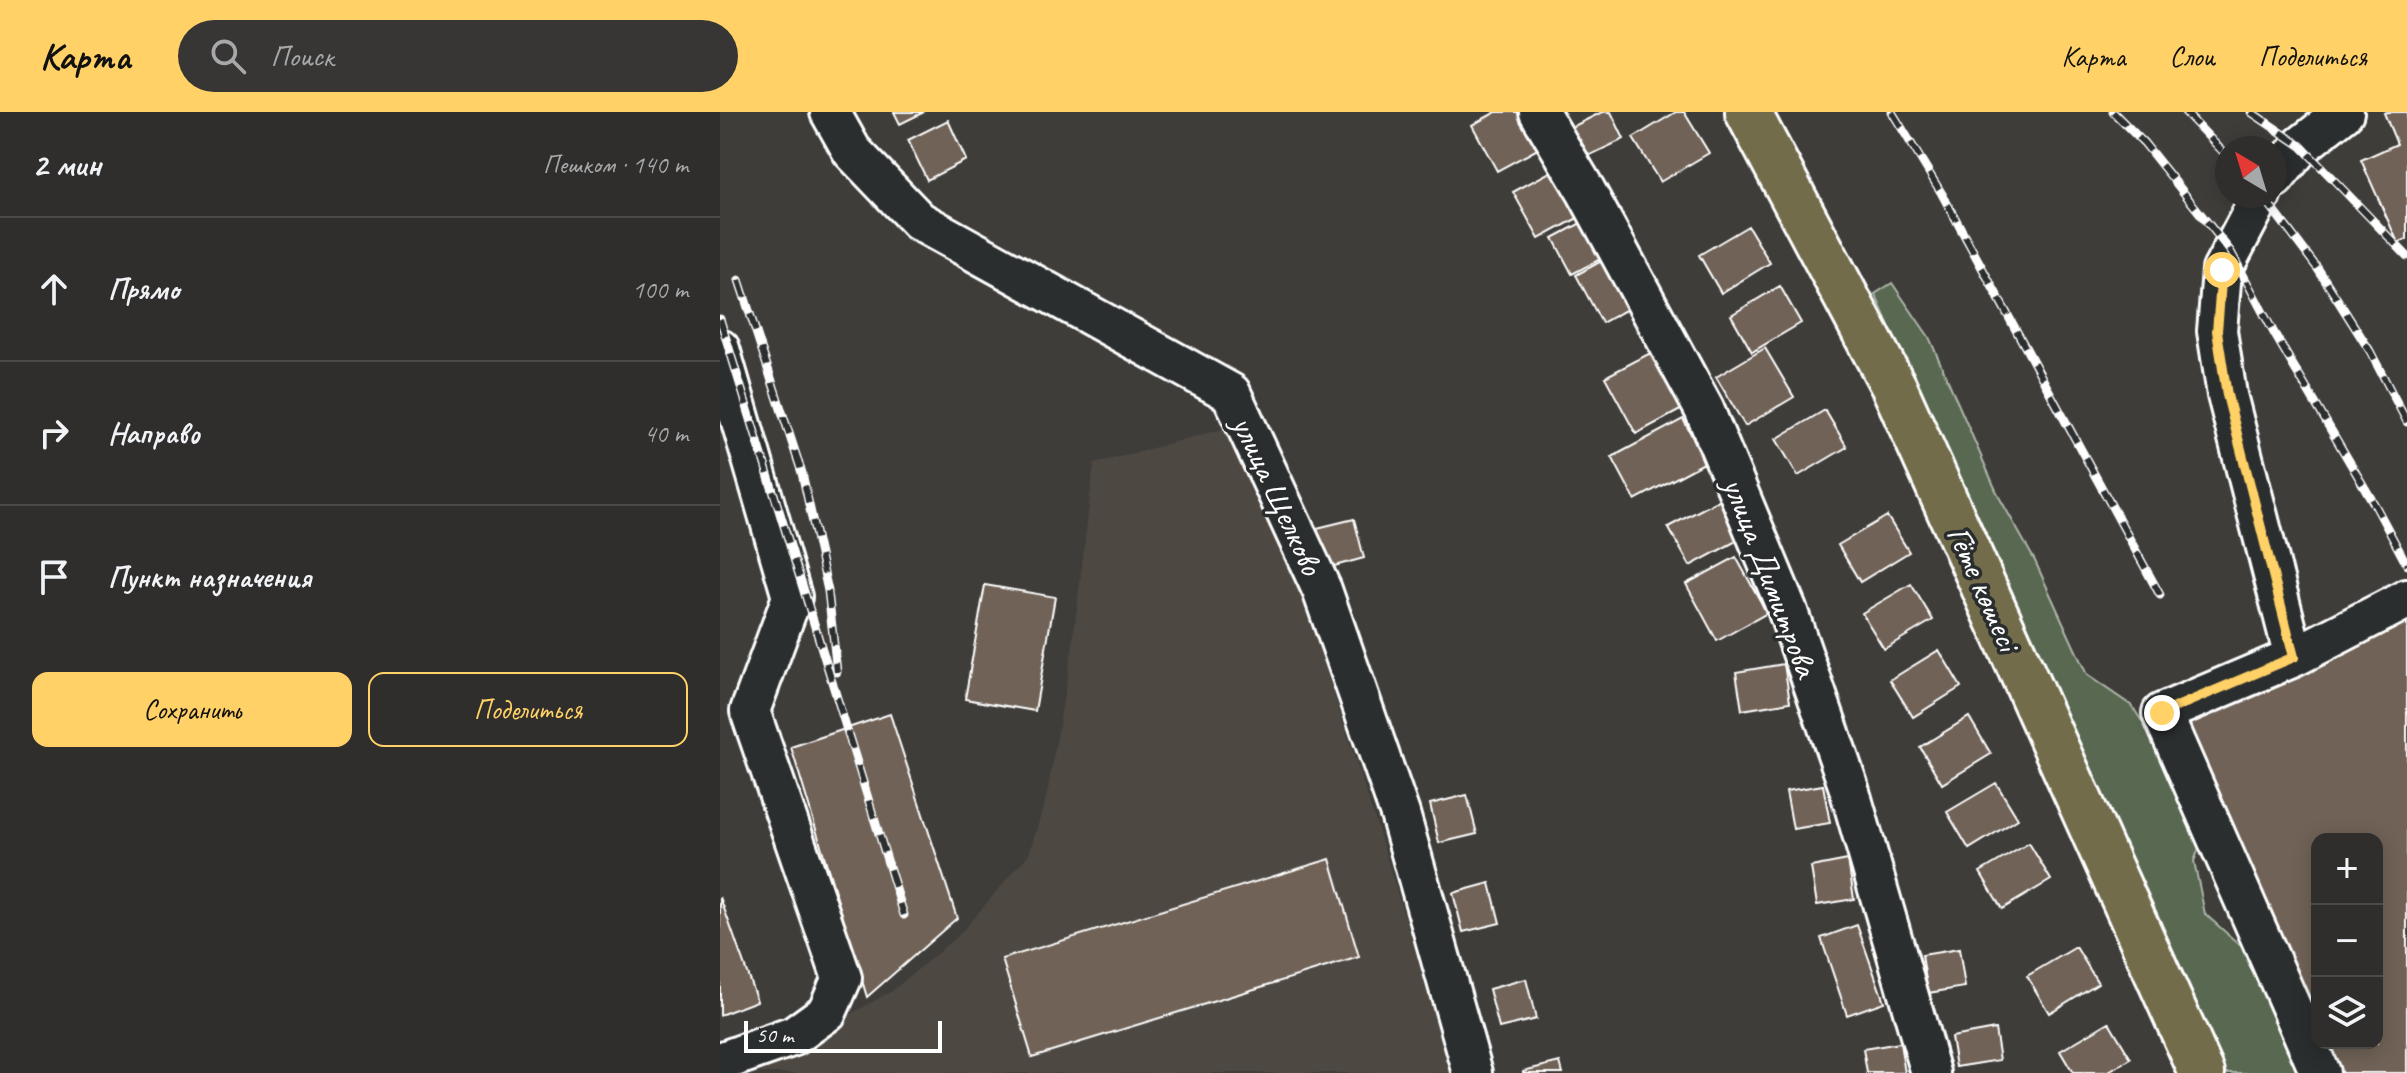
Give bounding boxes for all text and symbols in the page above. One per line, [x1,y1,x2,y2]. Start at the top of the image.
search box [178,20,738,92]
text: Карта [40,33,130,80]
icon: search [206,34,250,78]
text: Поиск [270,37,334,75]
text: Карта [2062,39,2126,74]
text: Слои [2170,39,2215,74]
text: Поделиться [2259,39,2367,74]
north arrow [2215,136,2287,208]
text: 2 мин [32,143,101,186]
text: Пешком · 140 m [543,148,688,181]
route start [2204,252,2240,288]
icon: ahead [32,267,76,311]
text: Прямо [108,270,179,308]
text: 100 m [632,273,688,306]
street label: улица Щелково [1222,407,1334,583]
icon: right [32,411,76,455]
text: Направо [108,414,200,452]
text: 40 m [644,417,688,450]
street label: улица Димитрова [1713,469,1830,685]
street label: Гёте көшесі [1937,519,2032,660]
icon: arrive [32,555,76,599]
text: Пункт назначения [108,558,311,596]
button: Сохранить [32,672,352,747]
button: Поделиться [368,672,688,747]
route end [2144,695,2180,731]
map controls [2311,833,2383,1049]
button: + [2311,833,2383,905]
button: − [2311,905,2383,977]
button: layers [2311,977,2383,1049]
scale bar [744,1017,942,1053]
text: 50 m [756,1021,793,1049]

